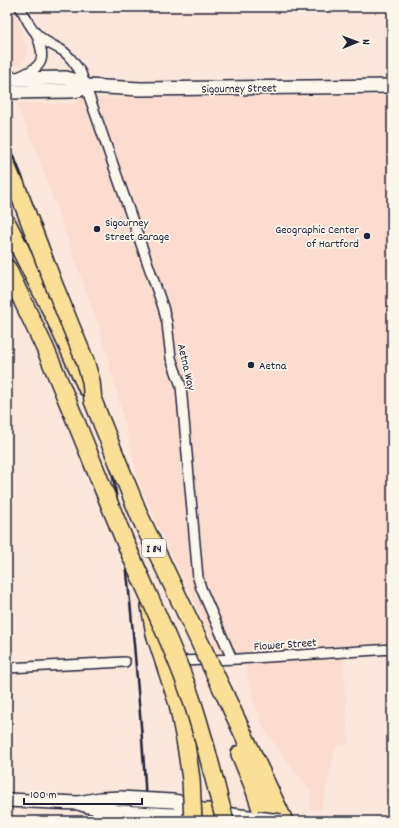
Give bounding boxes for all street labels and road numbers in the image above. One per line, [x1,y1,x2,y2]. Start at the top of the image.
street label: Sigourney Street [201,80,277,99]
street label: Aetna Way [172,342,199,394]
road number: I 84 [142,539,166,557]
street label: Flower Street [253,635,318,656]

